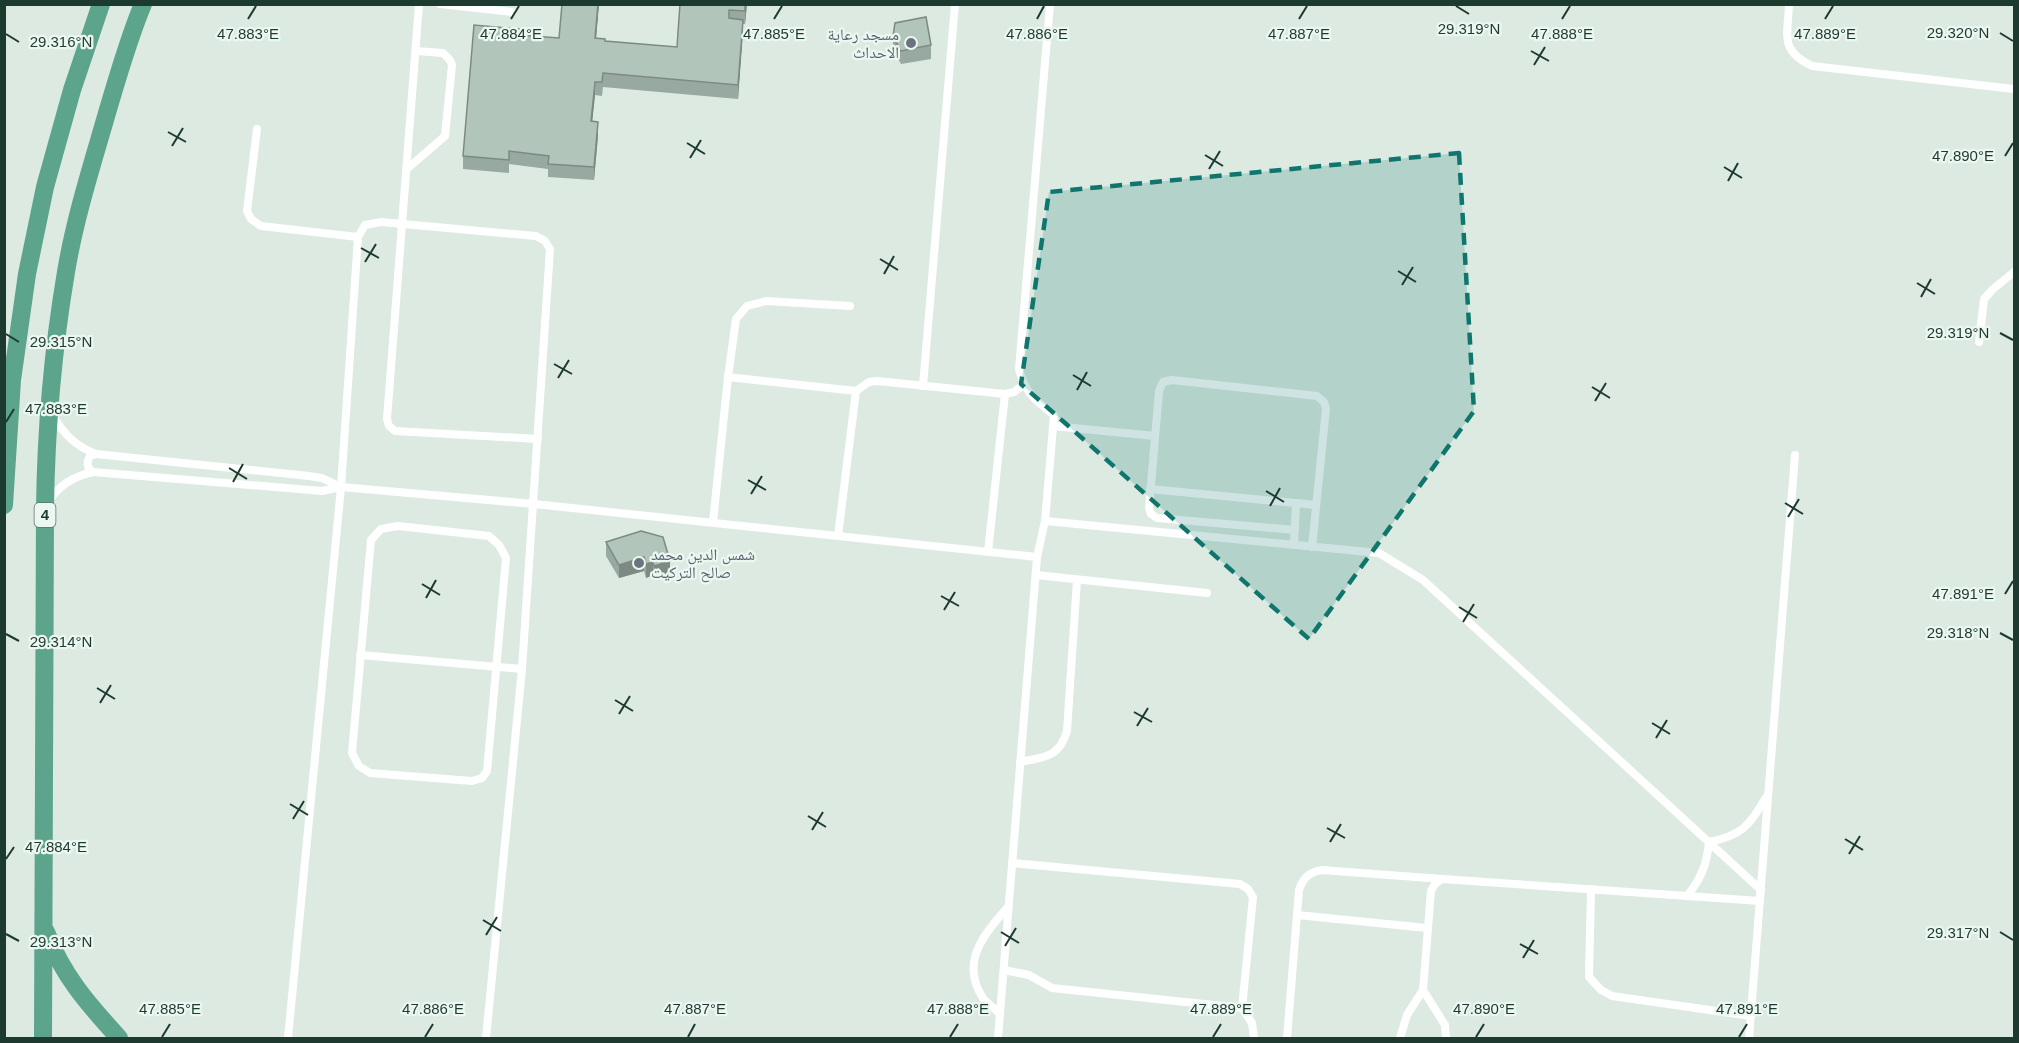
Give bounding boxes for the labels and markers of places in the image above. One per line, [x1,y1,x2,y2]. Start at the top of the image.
place label: مسجد رعاية الاحداث [827,26,899,61]
marker: مسجد رعاية الاحداث [904,36,918,50]
place label: شمس الدين محمد صالح التركيت [651,546,755,583]
marker: شمس الدين محمد صالح التركيت [632,556,646,570]

